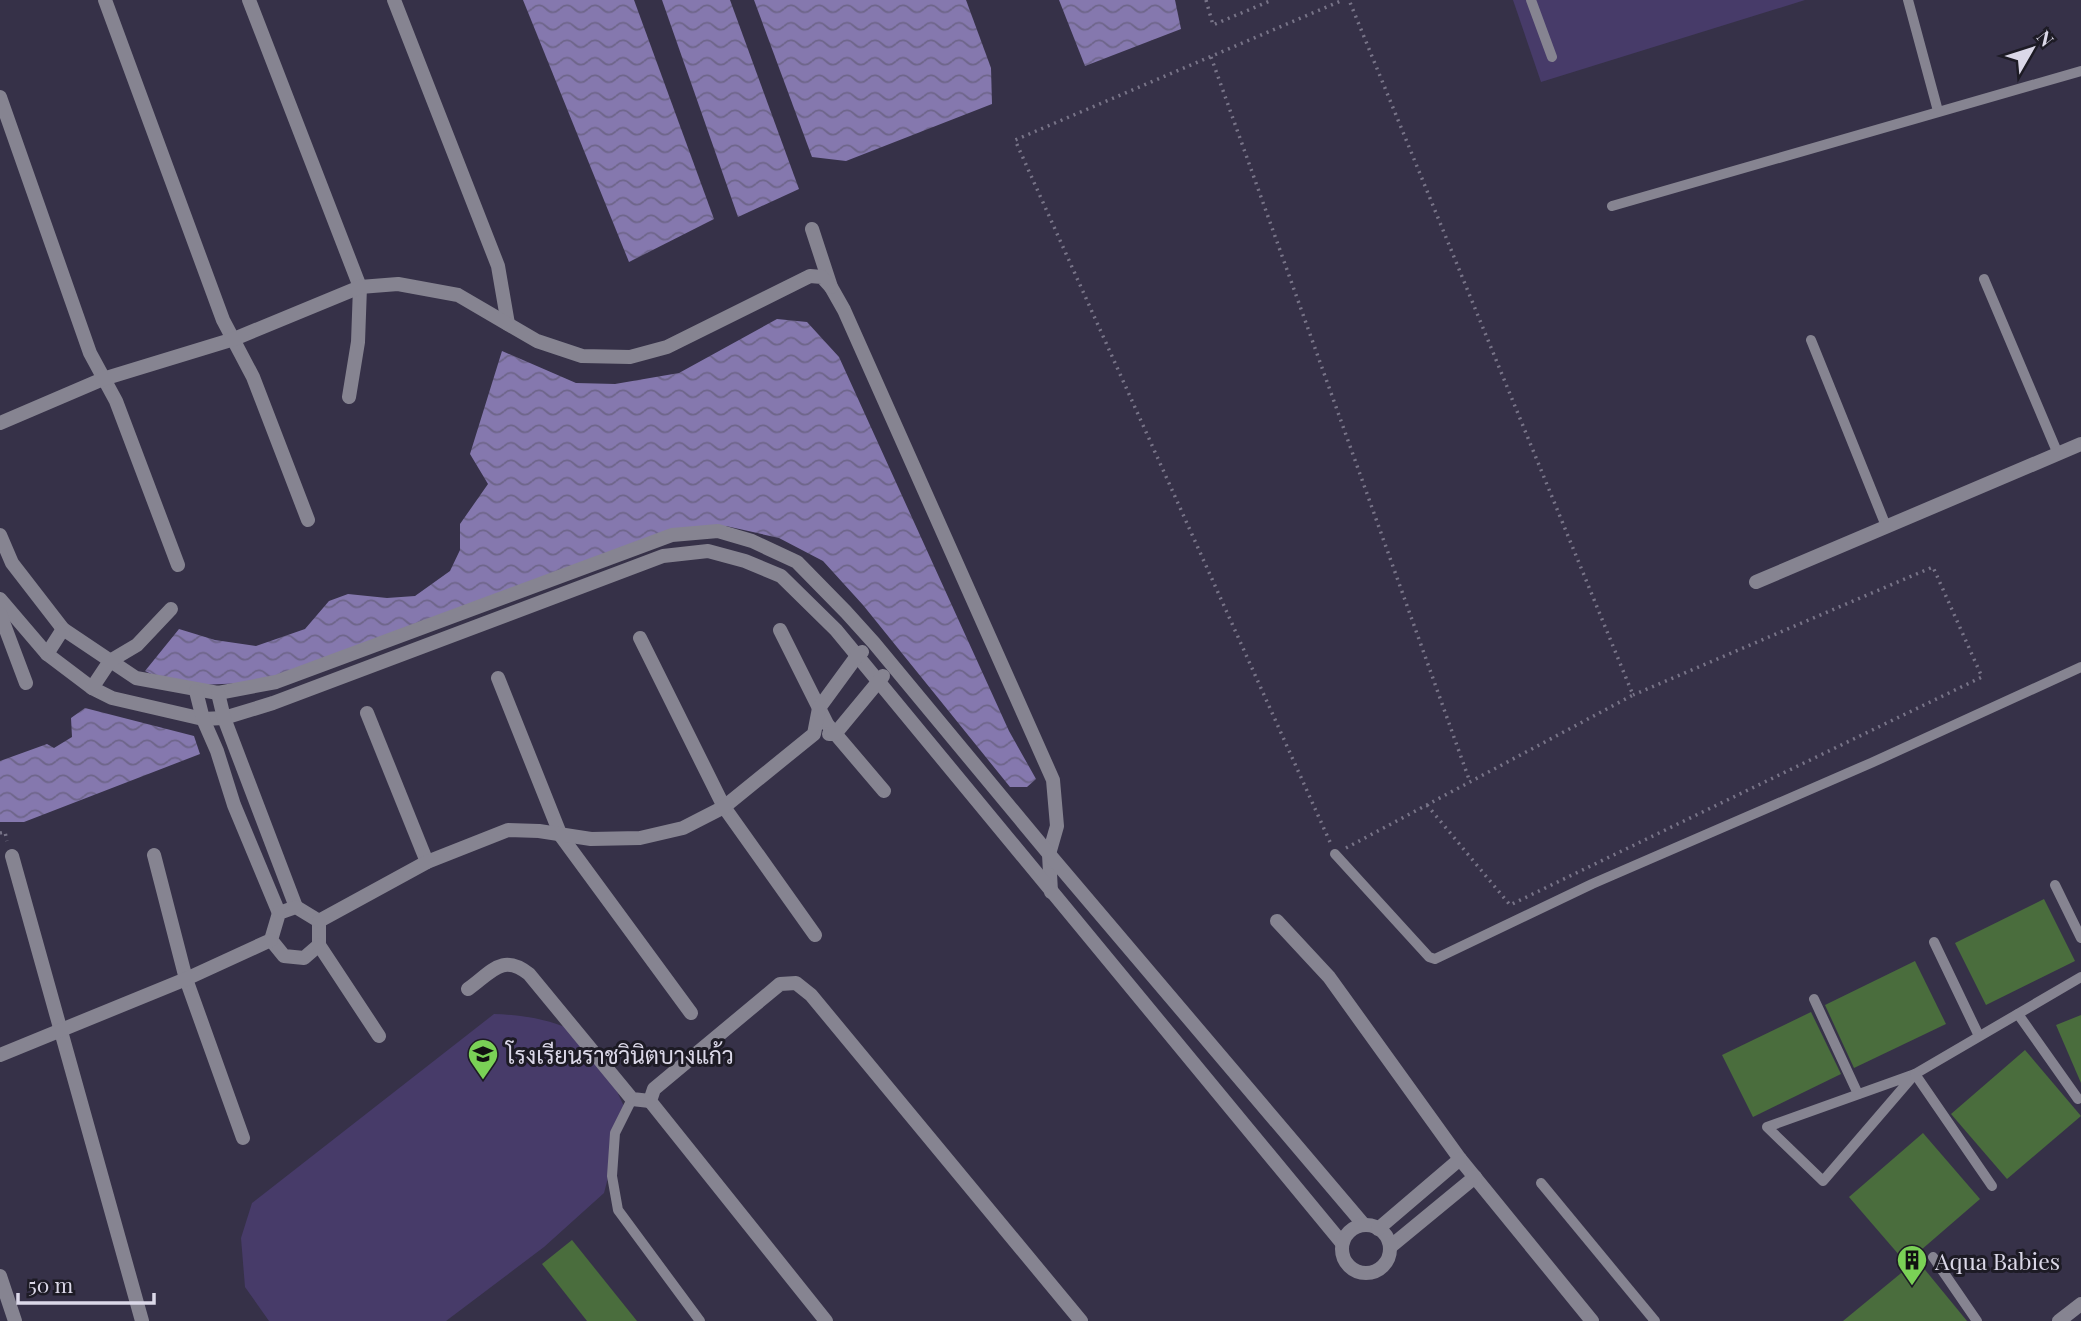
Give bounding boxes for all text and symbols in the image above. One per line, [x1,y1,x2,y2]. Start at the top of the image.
north arrow [1997,14,2067,84]
text: N [2032,24,2061,51]
school or university icon: โรงเรียนราชวินิตบางแก้ว [466,1037,500,1081]
place label: โรงเรียนราชวินิตบางแก้ว [504,1039,734,1070]
building icon: Aqua Babies [1895,1243,1929,1287]
place label: Aqua Babies [1934,1245,2060,1276]
scale bar [18,1262,154,1306]
text: 50 m [28,1270,74,1298]

